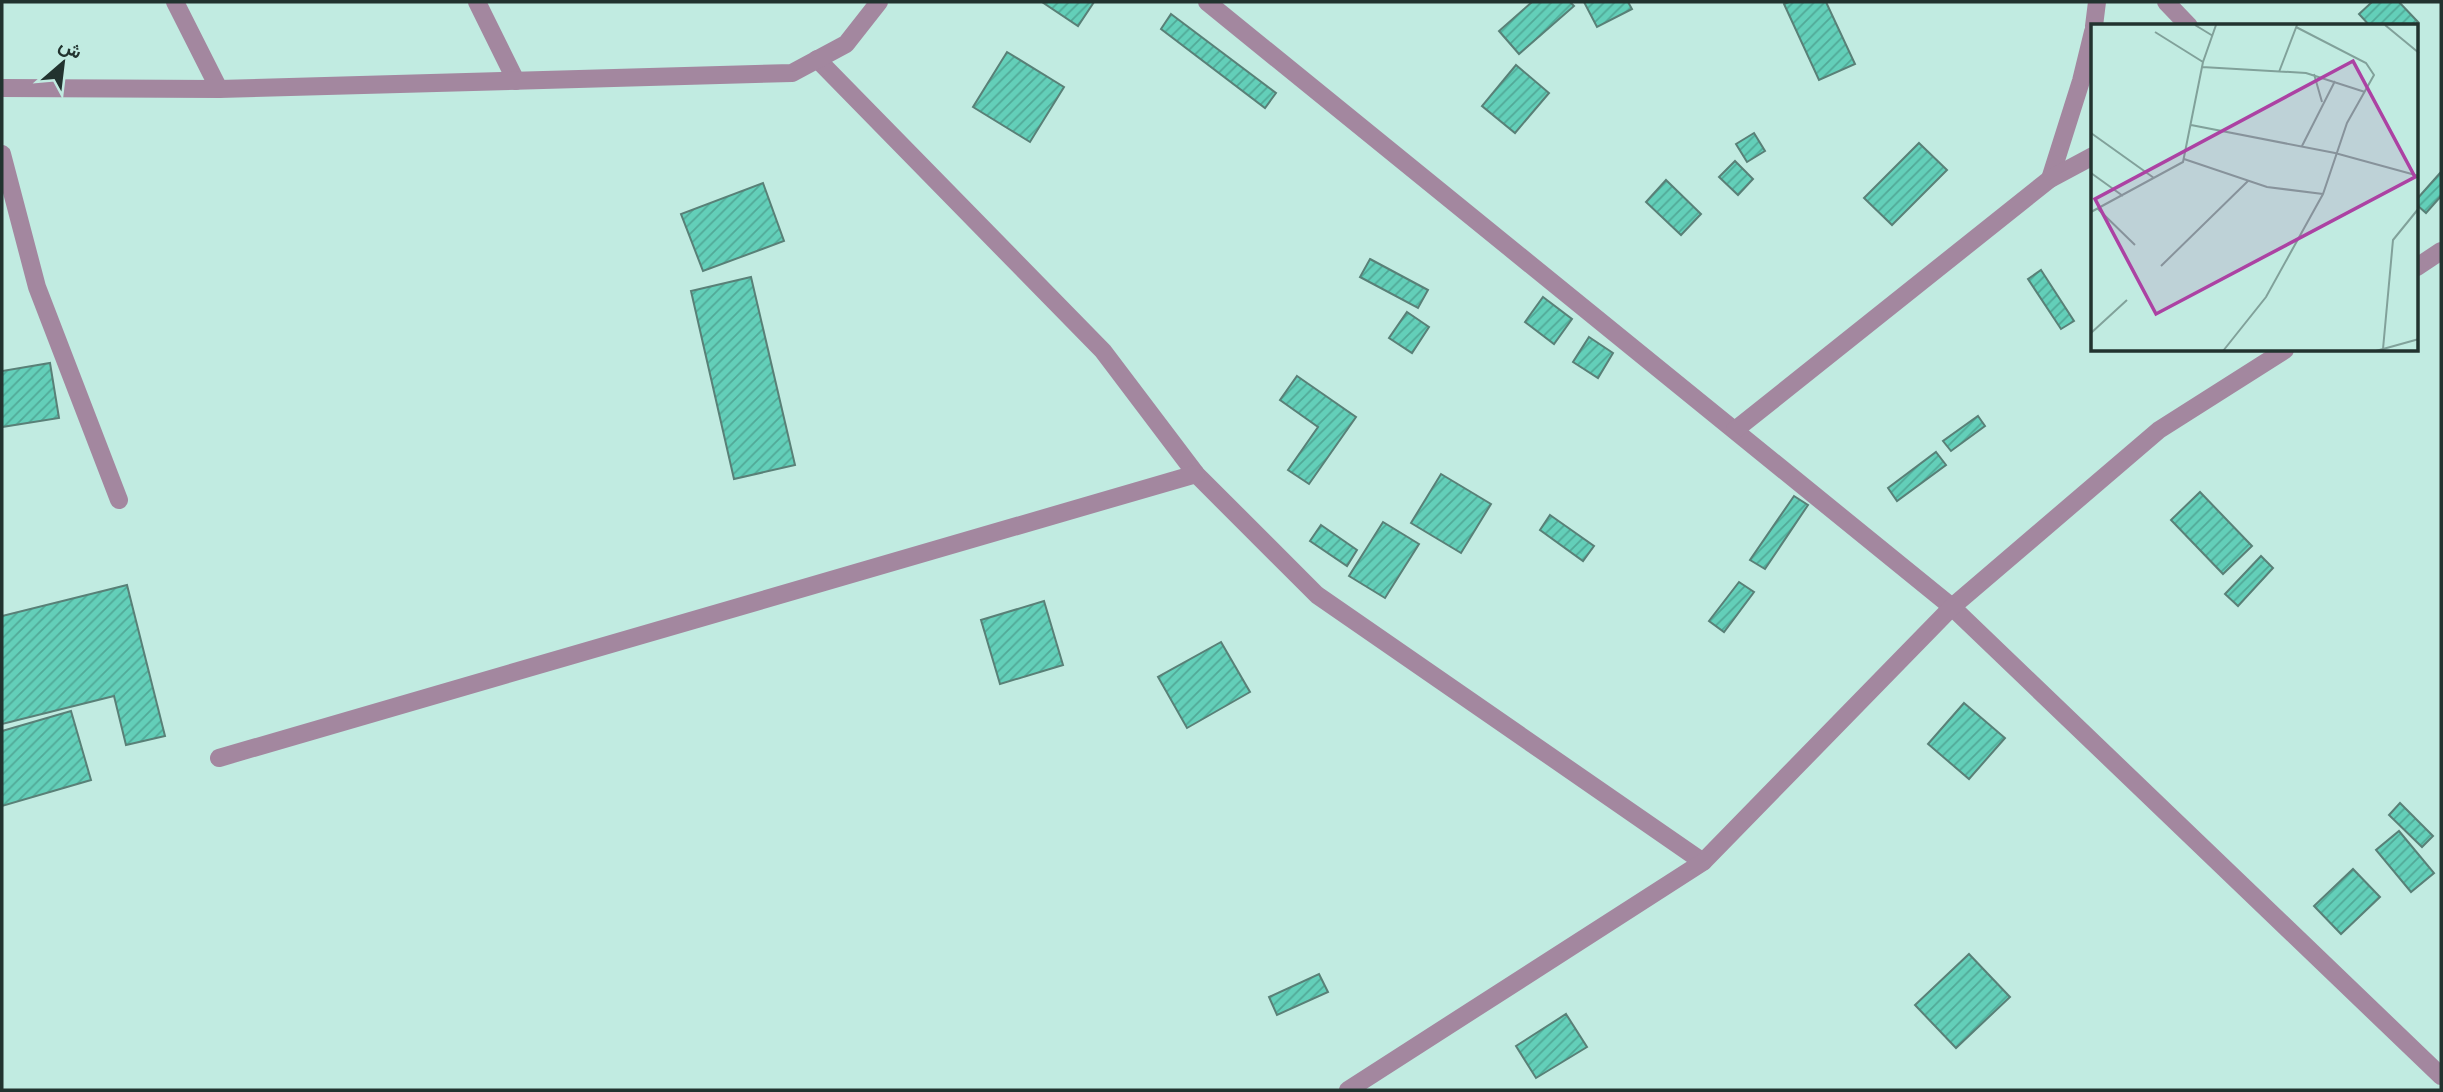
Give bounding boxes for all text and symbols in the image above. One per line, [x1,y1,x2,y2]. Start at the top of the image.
inset map [2091,24,2418,352]
north arrow [28,28,98,98]
text: ش [54,31,87,66]

